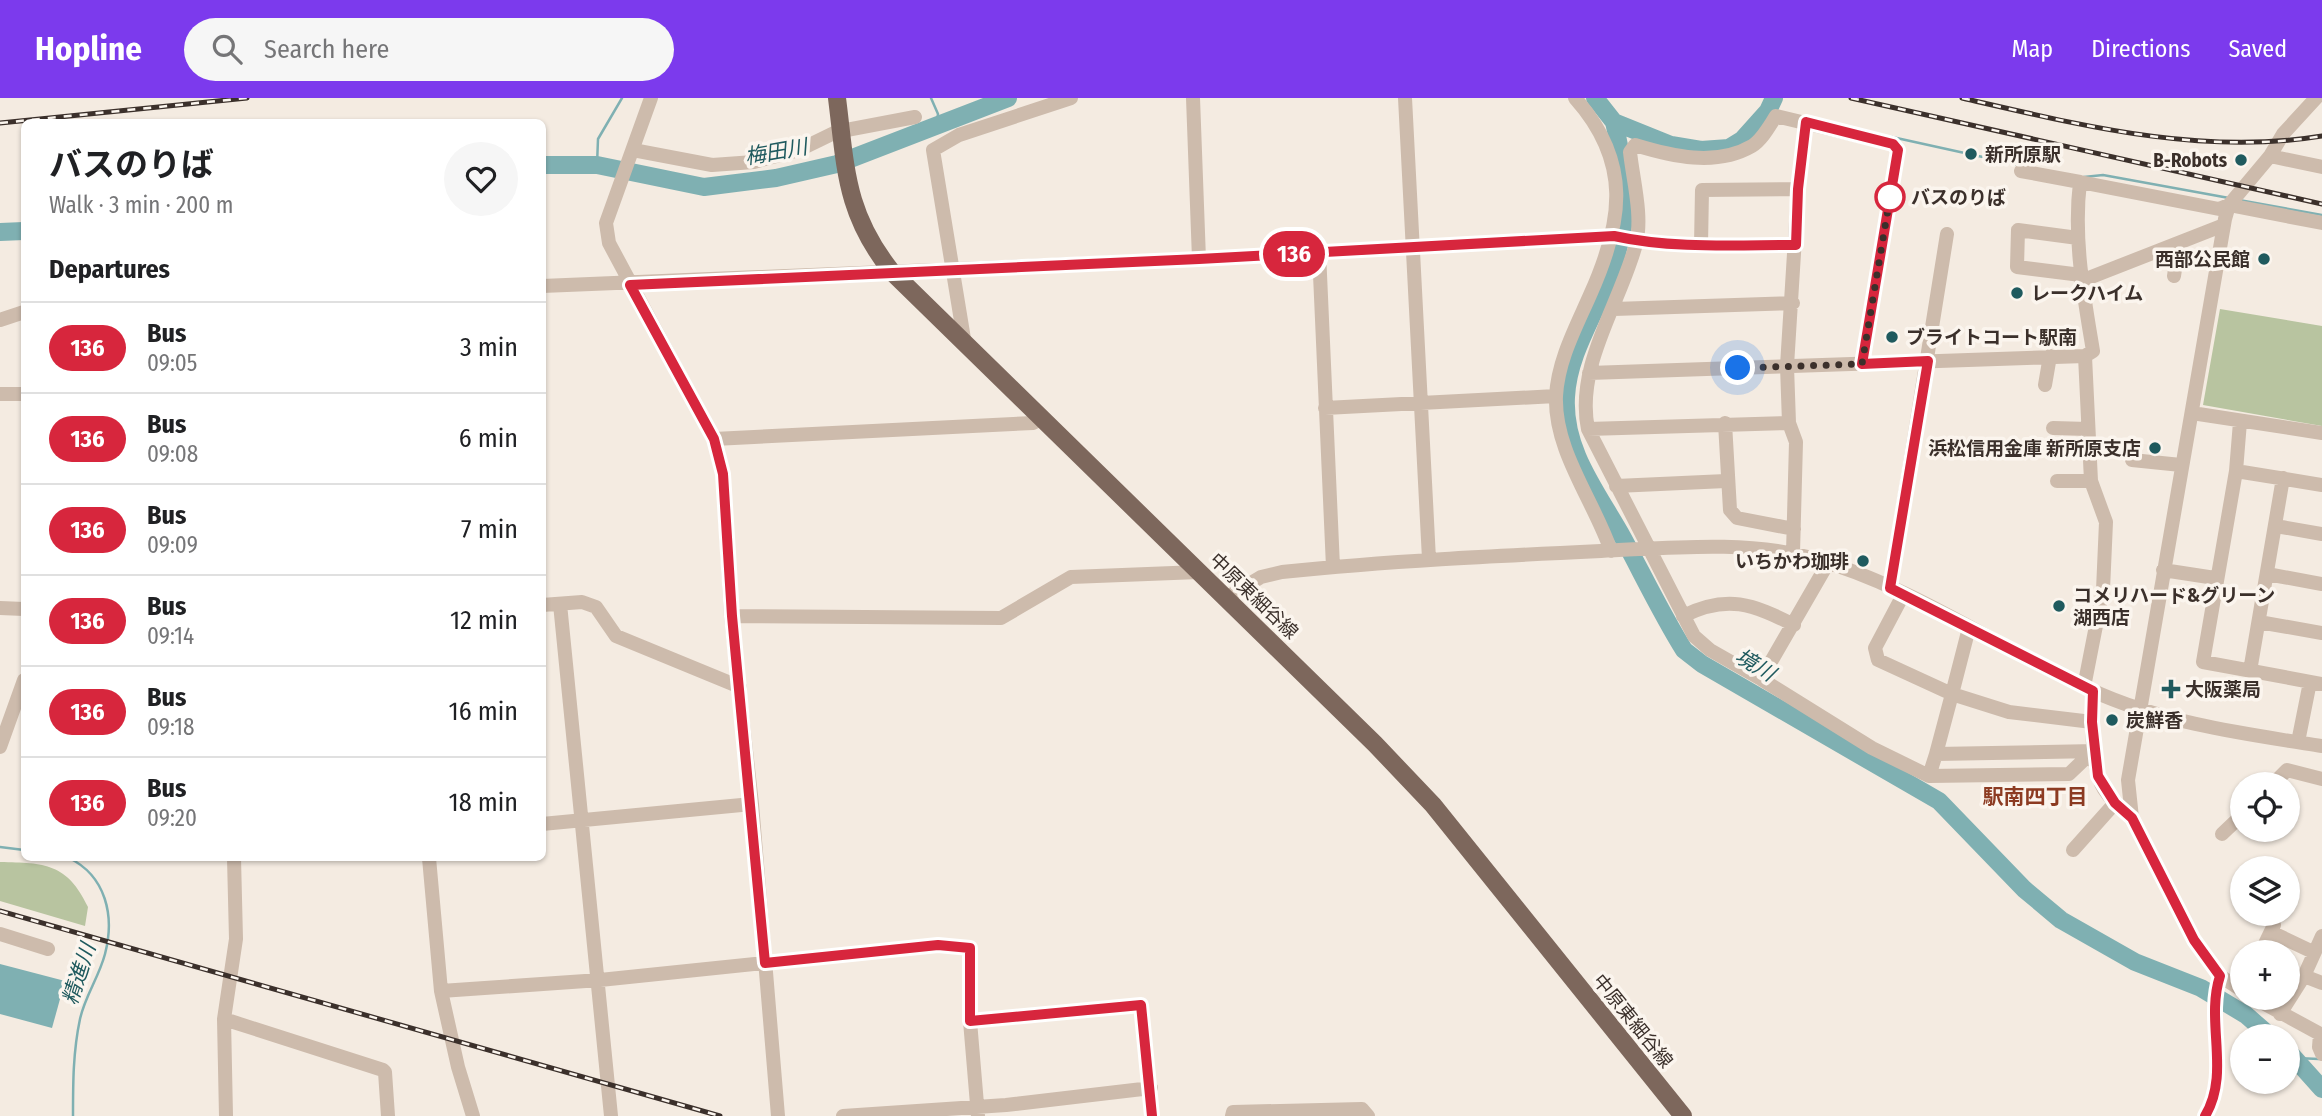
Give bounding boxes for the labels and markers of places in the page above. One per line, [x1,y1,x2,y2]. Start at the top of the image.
place label: 新所原駅 [1985,143,2061,166]
marker: 新所原駅 [1963,146,1979,162]
place label: B-Robots [2153,149,2228,172]
marker: B-Robots [2233,152,2249,168]
marker: バスのりば [1875,182,1905,212]
place label: バスのりば [1911,186,2006,209]
place label: 西部公民館 [2155,248,2250,271]
marker: 西部公民館 [2256,251,2272,267]
place label: レークハイム [2031,282,2143,305]
marker: レークハイム [2009,285,2025,301]
place label: ブライトコート駅南 [1906,326,2077,349]
marker: ブライトコート駅南 [1884,329,1900,345]
place label: 浜松信用金庫 新所原支店 [1928,437,2141,460]
marker: 浜松信用金庫 新所原支店 [2147,440,2163,456]
place label: いちかわ珈琲 [1735,550,1849,573]
marker: いちかわ珈琲 [1855,553,1871,569]
place label: コメリハード&グリーン 湖西店 [2073,584,2275,629]
marker: コメリハード&グリーン 湖西店 [2051,598,2067,614]
place label: 大阪薬局 [2185,678,2261,701]
marker: 大阪薬局 [2163,681,2179,697]
place label: 炭鮮香 [2126,709,2183,732]
marker: 炭鮮香 [2104,712,2120,728]

